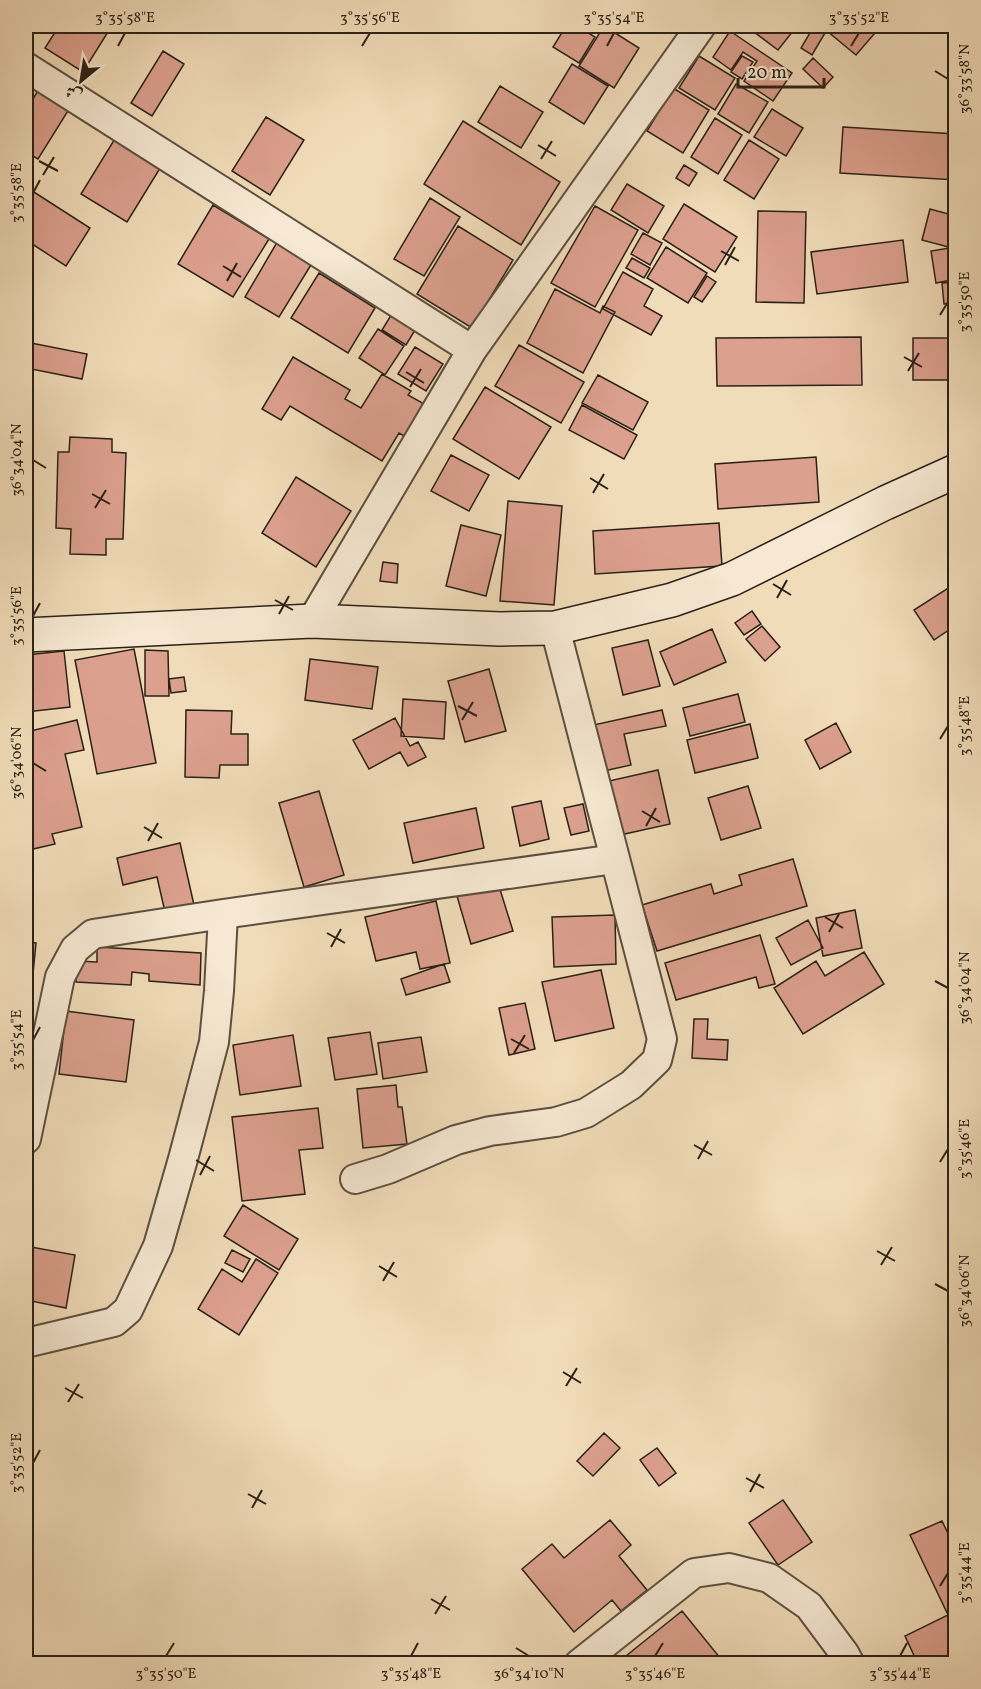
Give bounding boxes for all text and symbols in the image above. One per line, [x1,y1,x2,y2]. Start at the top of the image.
text: 3°35'58"E [95,8,155,29]
text: 3°35'56"E [340,8,400,29]
text: 3°35'54"E [583,8,645,29]
text: 3°35'52"E [829,8,889,29]
text: 36°33'58"N [955,44,976,114]
north arrow [51,51,111,111]
scale bar [738,51,824,89]
text: 20 m [747,61,787,86]
text: ش [62,79,87,106]
text: 3°35'58"E [7,163,28,223]
text: 3°35'50"E [955,272,976,332]
text: 36°34'04"N [7,423,28,497]
text: 3°35'56"E [7,586,28,646]
text: 3°35'48"E [955,696,976,756]
text: 36°34'06"N [7,727,28,799]
text: 36°34'04"N [955,951,976,1025]
text: 3°35'54"E [7,1009,28,1071]
text: 3°35'46"E [955,1119,976,1179]
text: 36°34'06"N [955,1255,976,1327]
text: 3°35'52"E [7,1433,28,1493]
text: 3°35'44"E [955,1542,976,1604]
text: 3°35'50"E [136,1664,196,1685]
text: 3°35'48"E [381,1664,441,1685]
text: 36°34'10"N [494,1664,564,1685]
text: 3°35'46"E [625,1664,685,1685]
text: 3°35'44"E [869,1664,931,1685]

